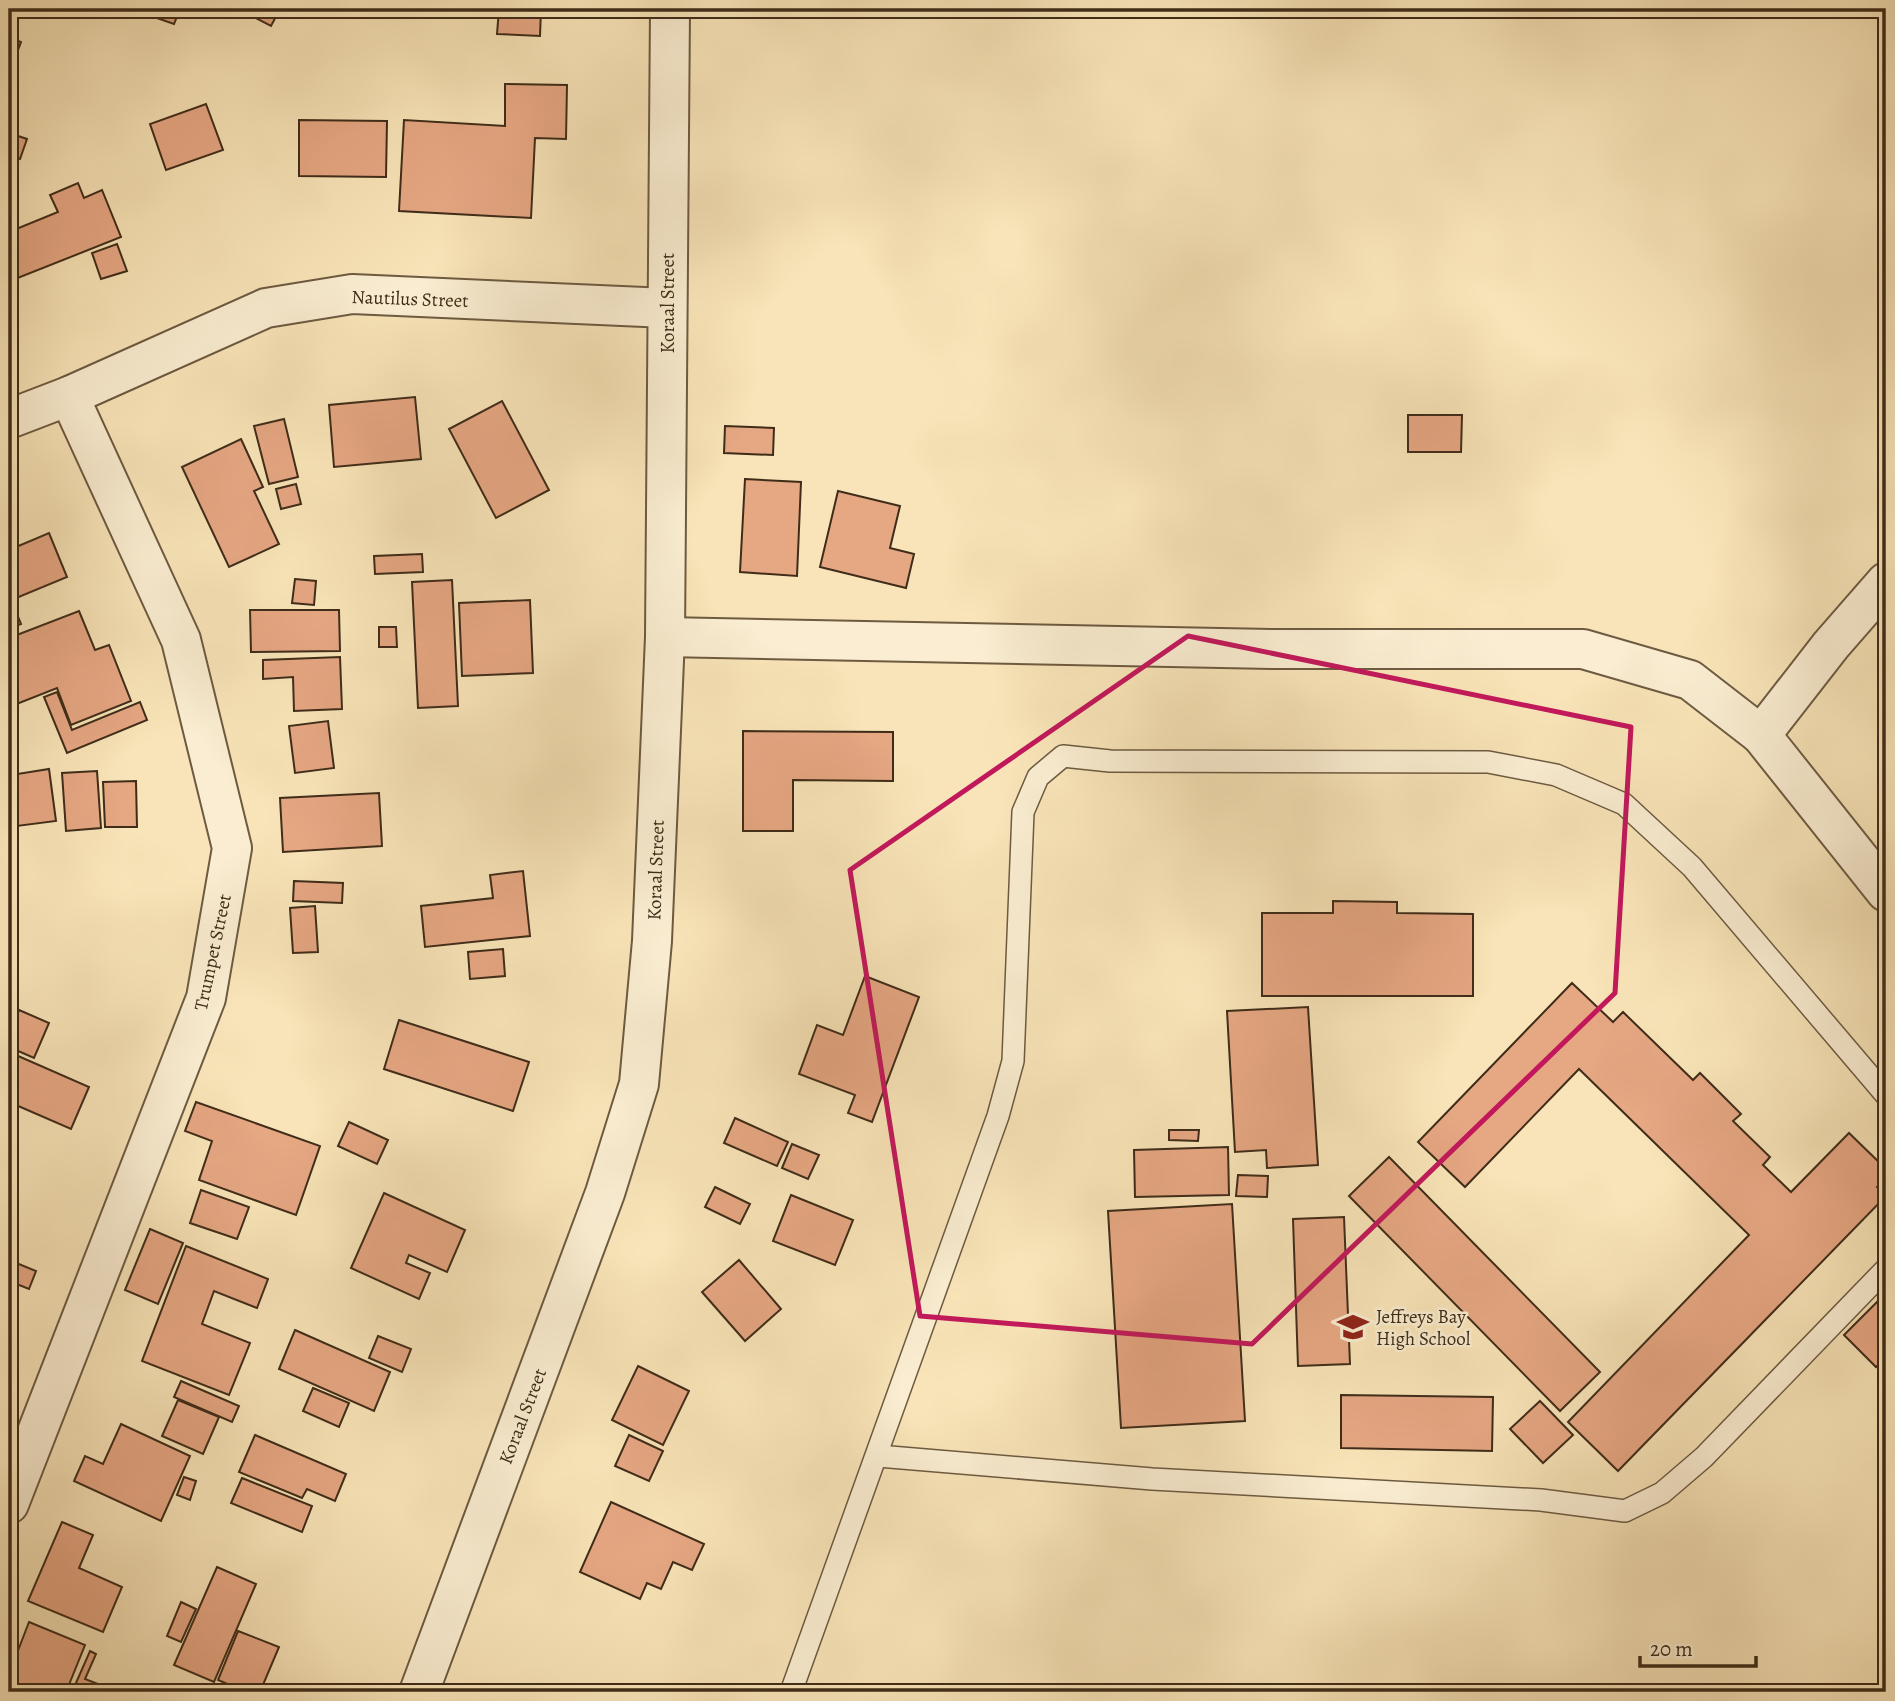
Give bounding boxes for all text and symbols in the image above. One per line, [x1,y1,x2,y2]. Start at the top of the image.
street label: Koraal Street [655,253,681,353]
street label: Nautilus Street [351,284,469,314]
street label: Koraal Street [641,819,671,921]
street label: Trumpet Street [188,892,238,1013]
place label: Jeffreys Bay High School [1376,1304,1471,1352]
school or university icon: Jeffreys Bay High School [1336,1310,1370,1344]
street label: Koraal Street [493,1365,553,1468]
scale bar [1640,1624,1755,1668]
text: 20 m [1650,1635,1693,1663]

